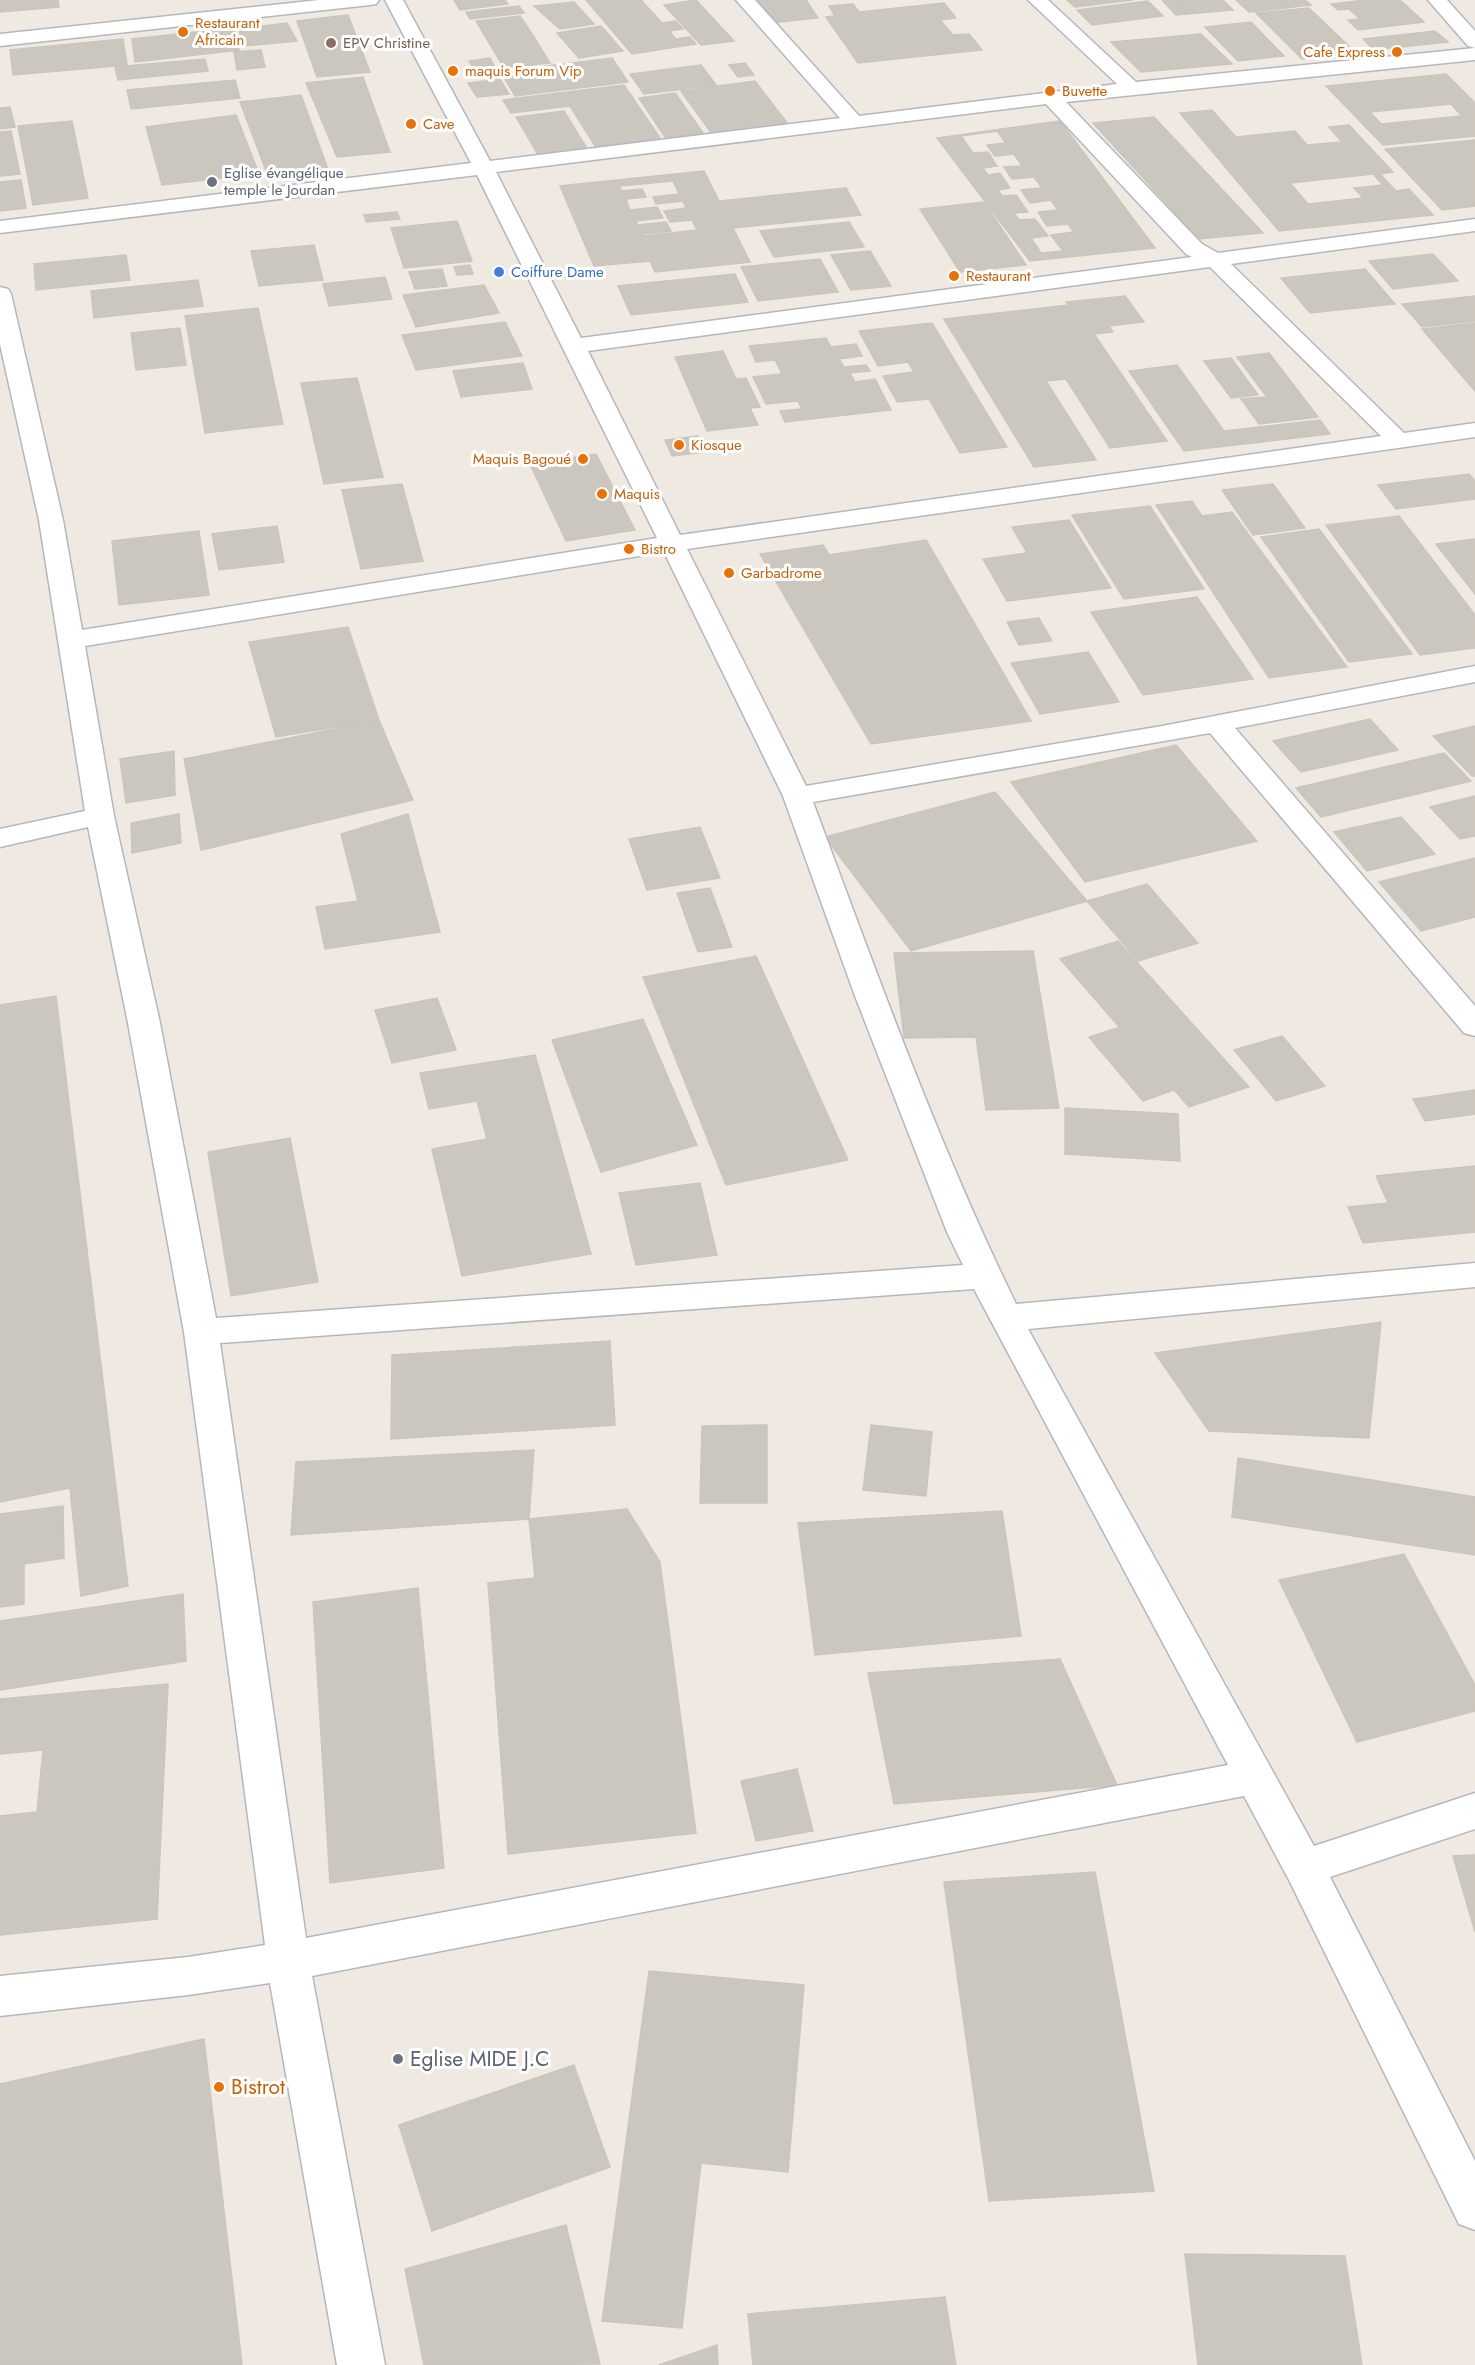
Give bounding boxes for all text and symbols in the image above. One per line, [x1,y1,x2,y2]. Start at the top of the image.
place label: Restaurant Africain [195,12,260,51]
marker: Restaurant Africain [176,25,190,39]
place label: EPV Christine [343,32,430,54]
marker: EPV Christine [324,36,338,50]
place label: Cafe Express [1303,41,1385,63]
marker: Cafe Express [1390,45,1404,59]
place label: maquis Forum Vip [465,60,582,82]
marker: maquis Forum Vip [446,64,460,78]
place label: Buvette [1062,80,1108,102]
marker: Buvette [1043,84,1057,98]
place label: Cave [423,113,455,135]
marker: Cave [404,117,418,131]
place label: Eglise évangélique temple le Jourdan [224,162,344,201]
marker: Eglise évangélique temple le Jourdan [205,175,219,189]
place label: Coiffure Dame [511,261,604,283]
marker: Coiffure Dame [492,265,506,279]
place label: Restaurant [966,265,1031,287]
marker: Restaurant [947,269,961,283]
place label: Kiosque [691,434,742,456]
marker: Kiosque [672,438,686,452]
place label: Maquis Bagoué [473,448,571,470]
marker: Maquis Bagoué [576,452,590,466]
place label: Maquis [614,483,660,505]
marker: Maquis [595,487,609,501]
place label: Bistro [641,538,676,560]
marker: Bistro [622,542,636,556]
place label: Garbadrome [741,562,822,584]
marker: Garbadrome [722,566,736,580]
place label: Eglise MIDE J.C [410,2044,549,2074]
marker: Eglise MIDE J.C [391,2052,405,2066]
place label: Bistrot [231,2072,285,2102]
marker: Bistrot [212,2080,226,2094]

